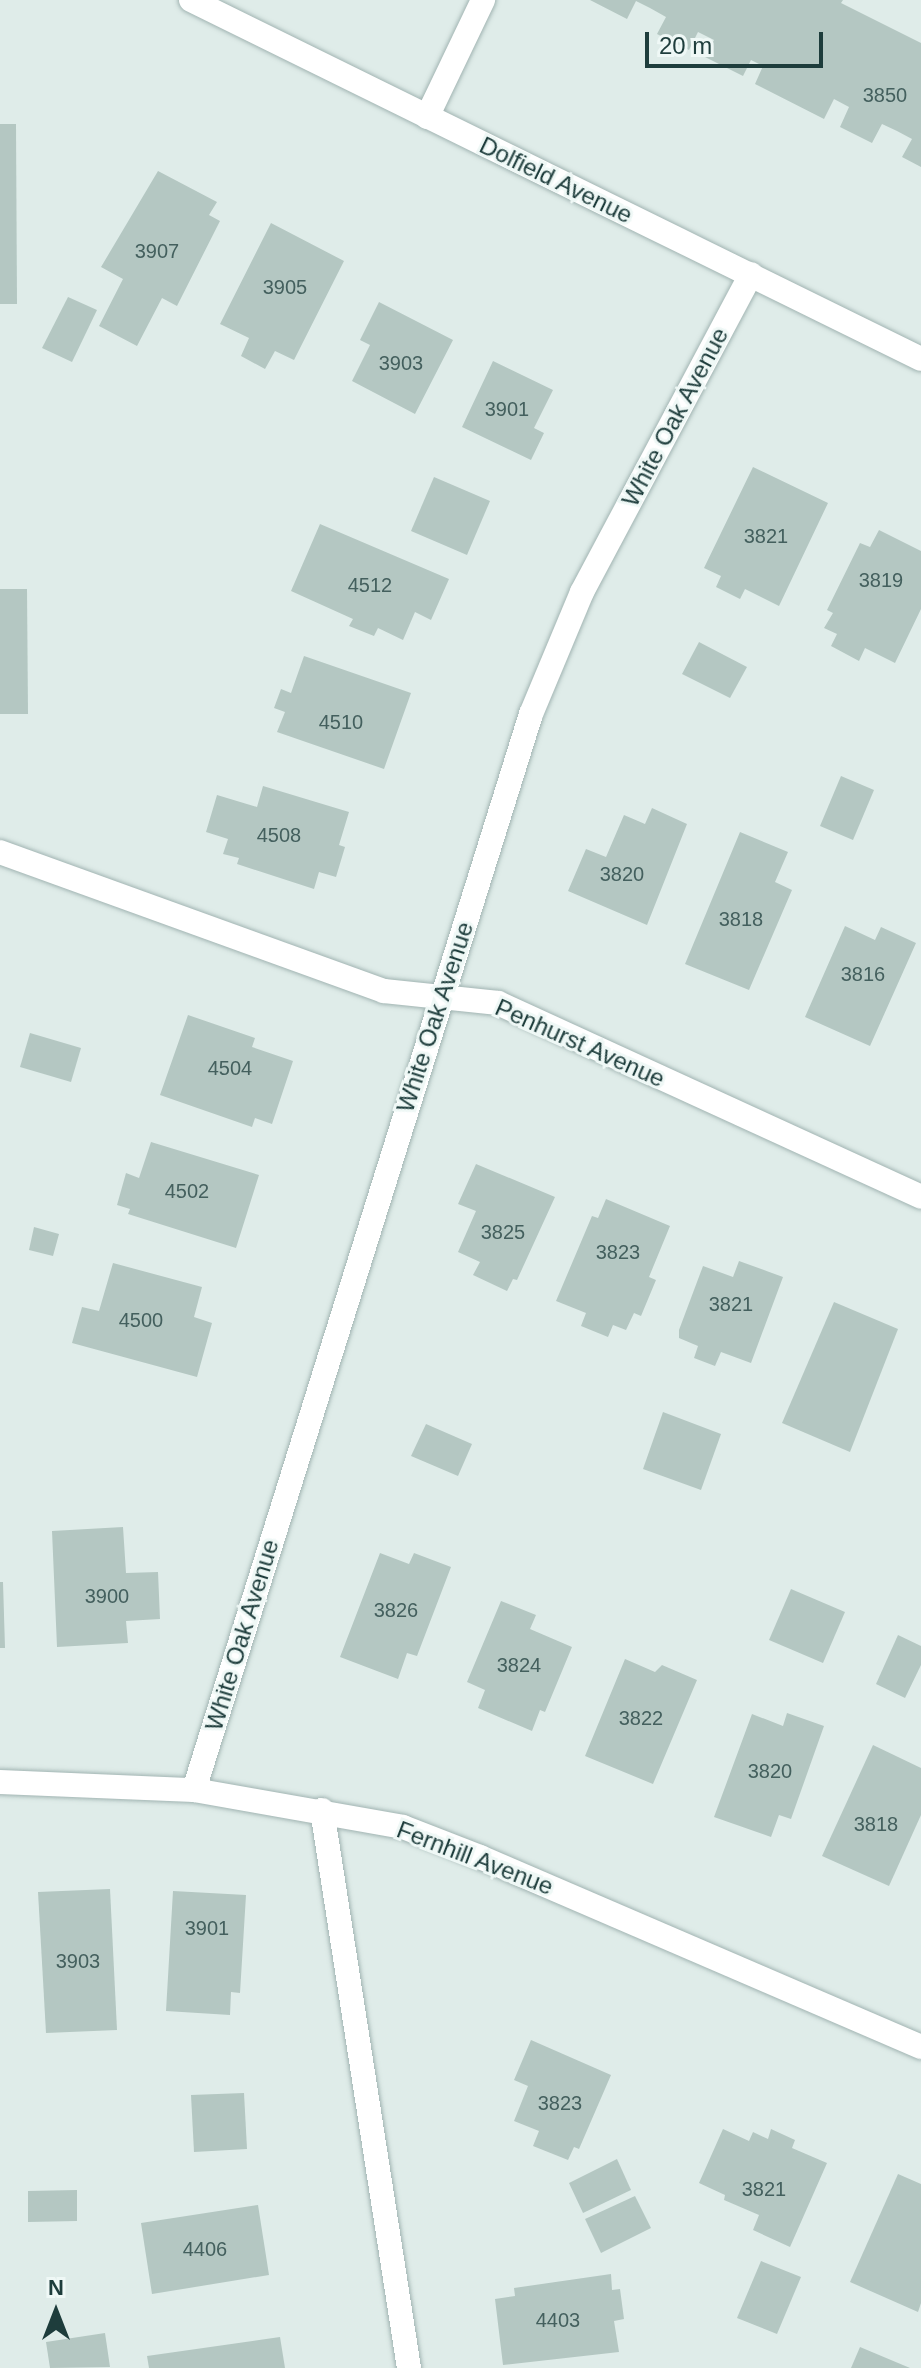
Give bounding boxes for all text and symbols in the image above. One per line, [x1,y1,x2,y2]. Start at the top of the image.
scale bar [649,16,827,66]
text: 20 m [659,32,712,59]
house number: 3850 [863,83,907,107]
street label: Dolfield Avenue [474,130,638,230]
house number: 3907 [135,239,179,263]
house number: 3905 [263,275,307,299]
street label: White Oak Avenue [615,322,735,512]
house number: 3903 [379,351,423,375]
house number: 3901 [485,397,529,421]
house number: 3821 [744,524,788,548]
house number: 3819 [859,568,903,592]
house number: 4512 [348,573,392,597]
house number: 4510 [319,710,363,734]
house number: 4508 [257,823,301,847]
house number: 3820 [600,862,644,886]
house number: 3818 [719,907,763,931]
street label: White Oak Avenue [390,918,480,1116]
house number: 3816 [841,962,885,986]
street label: Penhurst Avenue [490,992,670,1094]
house number: 4504 [208,1056,252,1080]
house number: 4502 [165,1179,209,1203]
house number: 3825 [481,1220,525,1244]
house number: 3823 [596,1240,640,1264]
house number: 3821 [709,1292,753,1316]
house number: 4500 [119,1308,163,1332]
street label: White Oak Avenue [199,1535,285,1735]
house number: 3900 [85,1584,129,1608]
house number: 3826 [374,1598,418,1622]
house number: 3824 [497,1653,541,1677]
house number: 3822 [619,1706,663,1730]
house number: 3820 [748,1759,792,1783]
house number: 3818 [854,1812,898,1836]
street label: Fernhill Avenue [392,1815,558,1901]
house number: 3901 [185,1916,229,1940]
house number: 3903 [56,1949,100,1973]
house number: 3823 [538,2091,582,2115]
house number: 3821 [742,2177,786,2201]
house number: 4406 [183,2237,227,2261]
north arrow [16,2272,96,2352]
text: N [48,2275,64,2300]
house number: 4403 [536,2308,580,2332]

